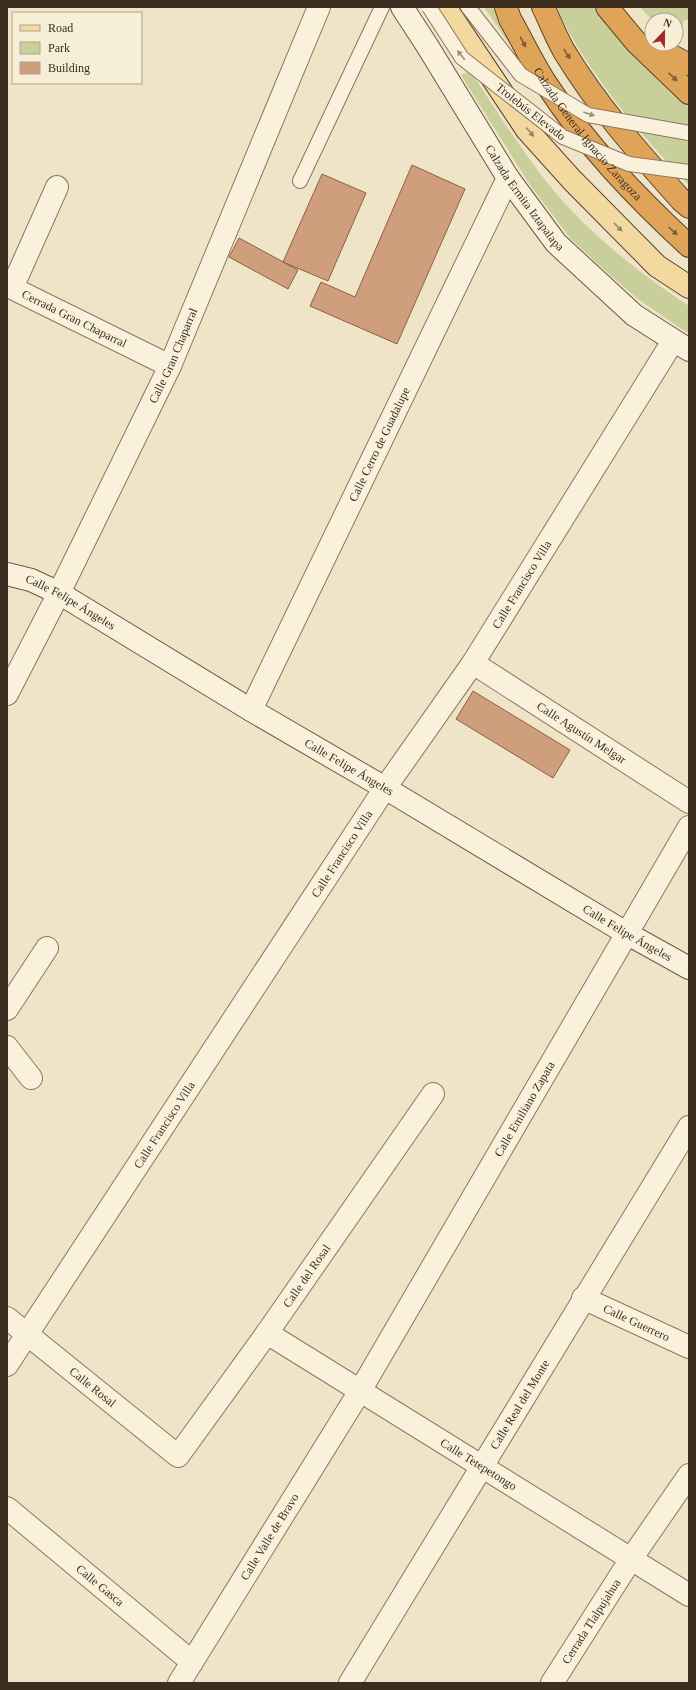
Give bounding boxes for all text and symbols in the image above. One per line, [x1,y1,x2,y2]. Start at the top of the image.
legend [12,12,142,84]
north arrow [644,12,684,52]
text: N [662,16,674,30]
text: Road [48,21,73,35]
one-way arrow [520,36,526,48]
text: Park [48,41,70,55]
one-way arrow [563,49,571,59]
one-way arrow [457,50,465,60]
text: Building [48,61,90,75]
street label: Calzada General Ignacio Zaragoza [531,65,645,204]
one-way arrow [668,72,678,82]
street label: Trolebús Elevado [493,80,568,143]
one-way arrow [583,111,595,117]
one-way arrow [525,127,534,137]
street label: Calzada Ermita Iztapalapa [482,142,567,254]
one-way arrow [613,222,623,232]
one-way arrow [667,226,678,235]
street label: Cerrada Gran Chaparral [19,287,130,351]
street label: Calle Gran Chaparral [146,305,201,406]
street label: Calle Cerro de Guadalupe [346,385,413,504]
street label: Calle Francisco Villa [489,537,555,631]
street label: Calle Felipe Ángeles [24,572,118,633]
street label: Calle Agustín Melgar [534,699,629,767]
street label: Calle Felipe Ángeles [302,736,396,799]
street label: Calle Francisco Villa [308,807,376,900]
street label: Calle Felipe Ángeles [580,902,675,964]
street label: Calle Emiliano Zapata [491,1058,558,1159]
street label: Calle Francisco Villa [131,1078,198,1171]
street label: Calle del Rosal [280,1241,334,1310]
street label: Calle Guerrero [601,1301,672,1344]
street label: Calle Real del Monte [487,1357,552,1452]
street label: Calle Rosal [67,1364,119,1410]
street label: Calle Tetepetongo [438,1435,519,1493]
street label: Calle Valle de Bravo [237,1491,302,1583]
street label: Calle Gasca [73,1562,127,1610]
street label: Cerrada Tlalpujahua [559,1576,624,1667]

